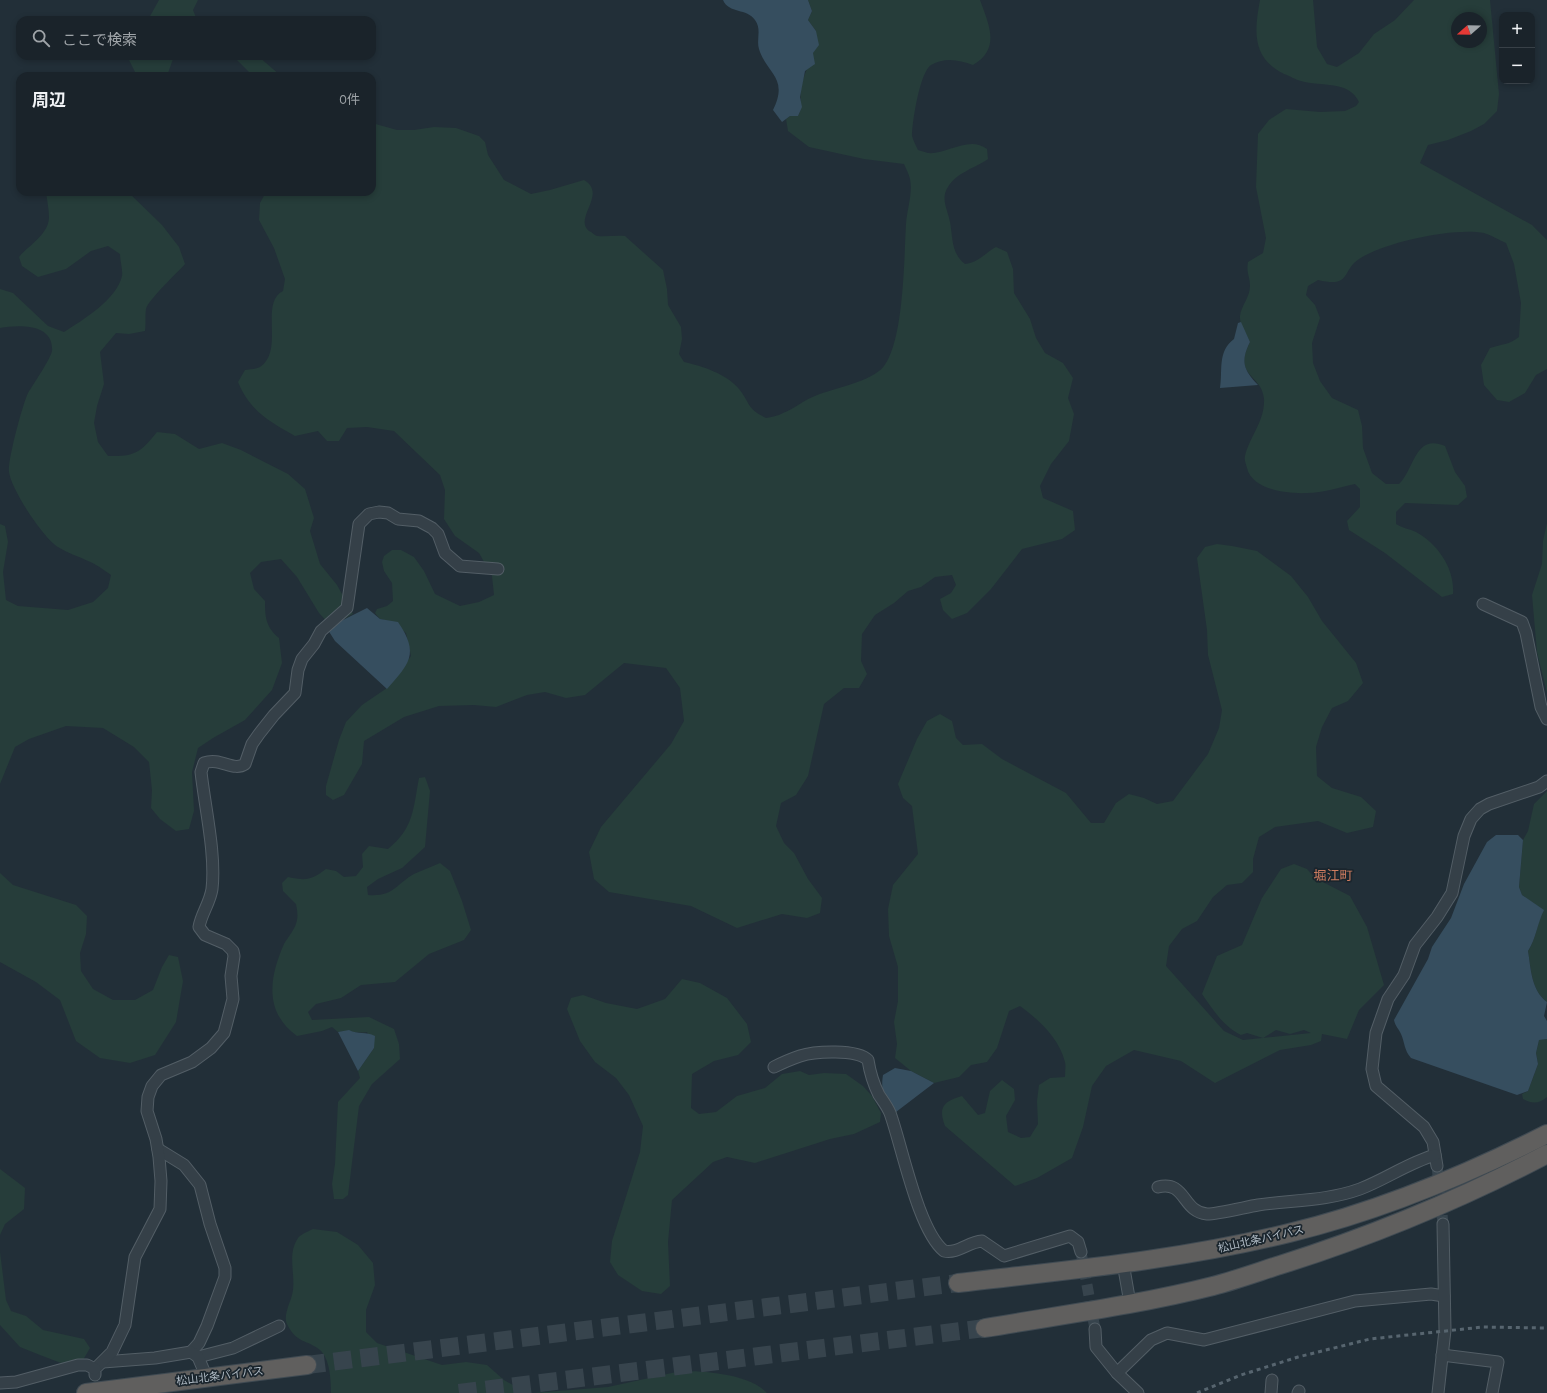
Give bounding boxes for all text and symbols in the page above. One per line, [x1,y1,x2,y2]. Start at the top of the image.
north arrow [1451,12,1487,48]
map controls [1499,12,1535,84]
button: + [1499,12,1535,48]
search box [16,16,376,60]
icon: search [30,27,52,49]
text: ここで検索 [62,31,137,49]
button: − [1499,48,1535,84]
text: 周辺 [32,90,66,110]
text: 0件 [339,92,360,107]
district label: 堀江町 [1313,868,1353,883]
street label: 松山北条バイパス [1217,1223,1305,1255]
street label: 松山北条バイパス [176,1364,264,1388]

